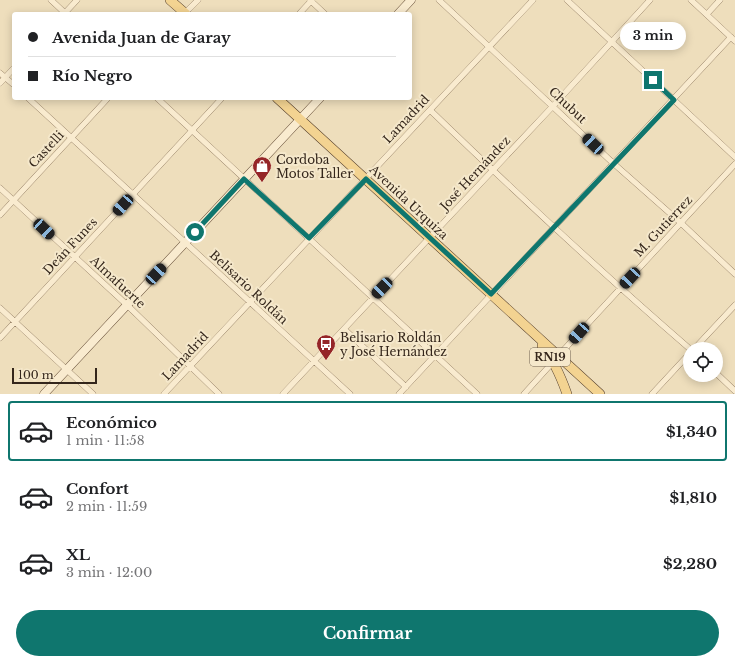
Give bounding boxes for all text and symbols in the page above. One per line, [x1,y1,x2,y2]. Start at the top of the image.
callout: 3 min [620,22,686,50]
text: 3 min [633,27,673,44]
text: Avenida Juan de Garay [52,28,231,47]
text: Río Negro [52,66,132,85]
route end [644,71,662,89]
street label: Chubut [546,84,590,127]
street label: Lamadrid [380,92,432,146]
street label: Castelli [25,127,67,171]
car [580,131,606,157]
street label: José Hernández [435,132,514,215]
place label: Cordoba Motos Taller [276,152,353,181]
shop icon: Cordoba Motos Taller [251,155,273,183]
street label: Avenida Urquiza [366,161,452,242]
car [111,192,135,218]
street label: M. Gutierrez [631,192,695,260]
street label: Deán Funes [40,214,100,278]
car [31,216,57,242]
route start [186,223,204,241]
street label: Belisario Roldán [207,247,291,327]
street label: Almafuerte [87,252,149,311]
car [143,261,169,287]
car [617,265,643,291]
car [369,275,395,301]
car [567,320,591,346]
street label: Lamadrid [159,329,211,383]
place label: Belisario Roldán y José Hernández [340,330,447,359]
bus stop icon: Belisario Roldán y José Hernández [315,333,337,361]
map controls [683,342,723,382]
button: locate [683,342,723,382]
road number: RN19 [530,348,570,366]
scale bar [12,366,97,385]
text: 100 m [18,368,54,382]
icon: car [18,413,54,449]
text: Económico [66,413,157,432]
text: $1,340 [666,422,717,441]
text: 1 min · 11:58 [66,432,145,449]
icon: car [18,479,54,515]
text: Confort [66,479,129,498]
text: $1,810 [669,488,717,507]
text: 2 min · 11:59 [66,498,147,515]
icon: car [18,545,54,581]
text: XL [66,545,90,564]
text: $2,280 [663,554,717,573]
text: 3 min · 12:00 [66,564,152,581]
button: Confirmar [16,610,719,656]

